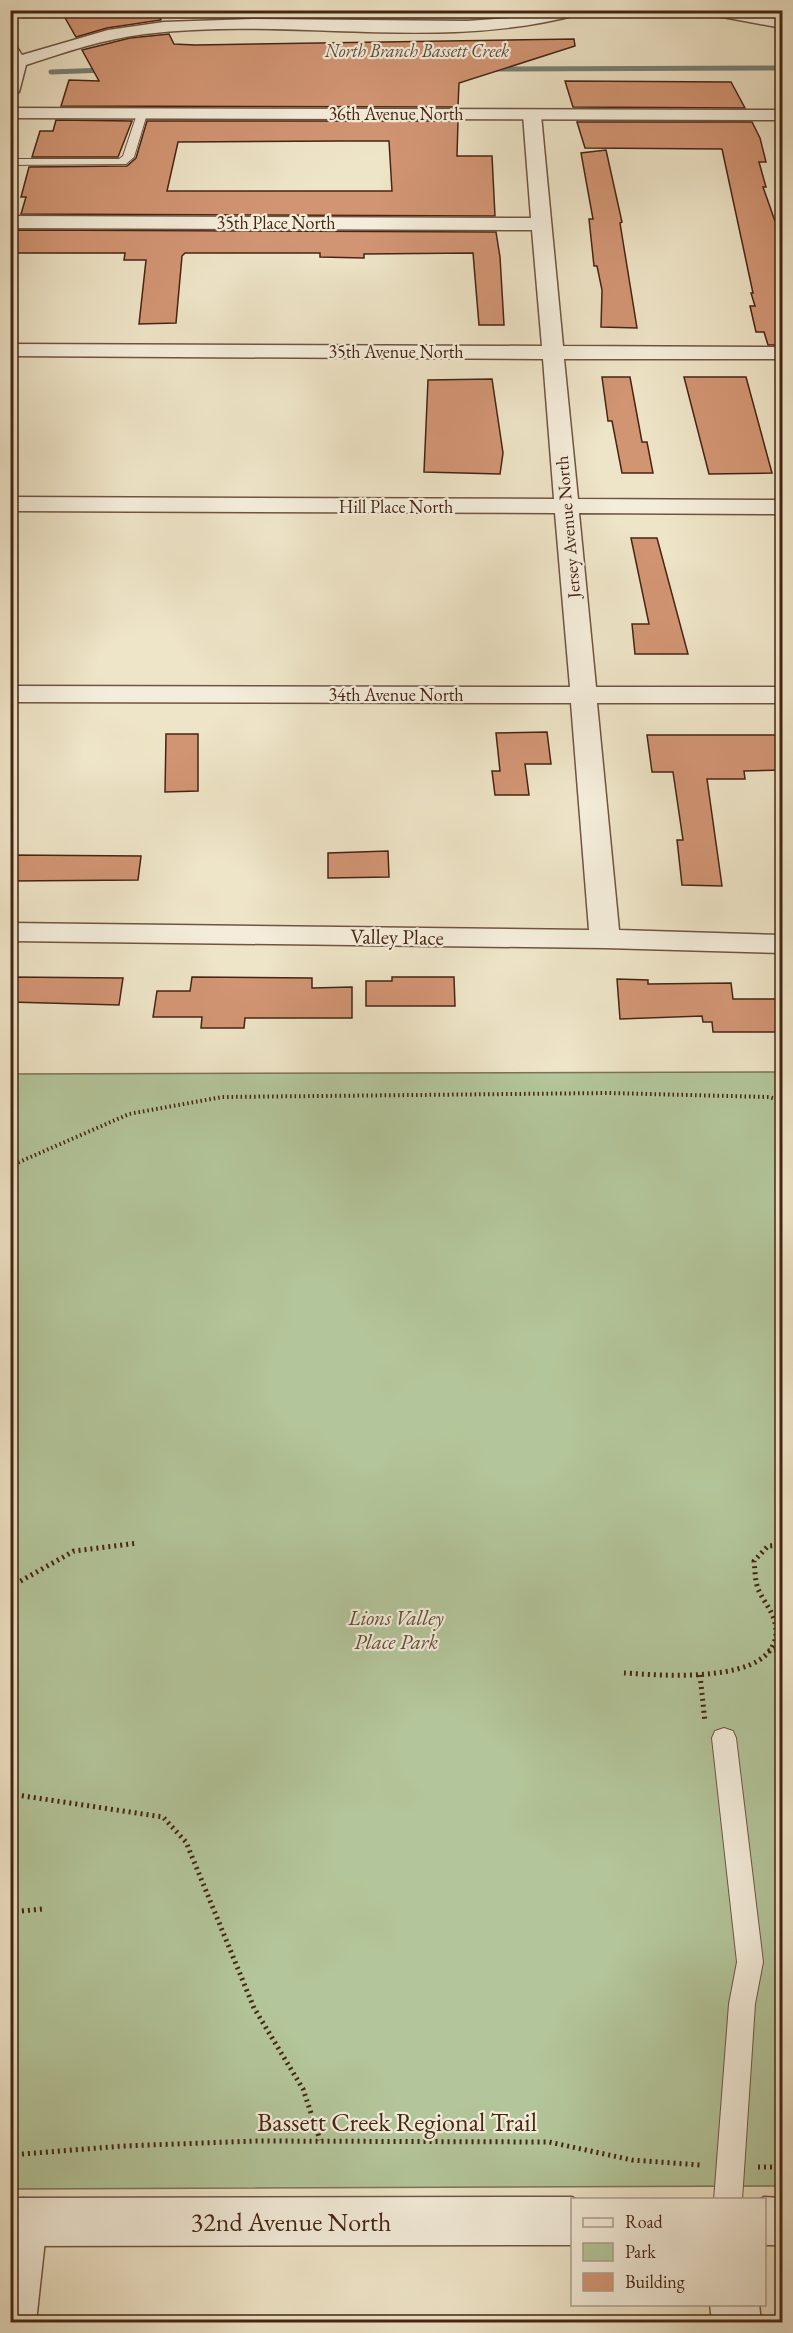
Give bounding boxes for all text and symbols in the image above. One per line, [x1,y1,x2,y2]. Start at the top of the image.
water label: North Branch Bassett Creek [324,39,509,62]
street label: 36th Avenue North [328,102,464,125]
street label: 35th Place North [217,211,335,234]
street label: 35th Avenue North [328,340,464,363]
street label: Jersey Avenue North [550,455,585,601]
street label: Hill Place North [339,495,453,518]
street label: 34th Avenue North [328,683,464,706]
street label: Valley Place [350,922,444,951]
park label: Lions Valley Place Park [347,1604,444,1655]
street label: Bassett Creek Regional Trail [257,2105,537,2139]
legend [571,2198,766,2306]
street label: 32nd Avenue North [191,2205,391,2239]
text: Road [625,2210,664,2233]
text: Park [625,2240,656,2263]
text: Building [625,2270,685,2293]

